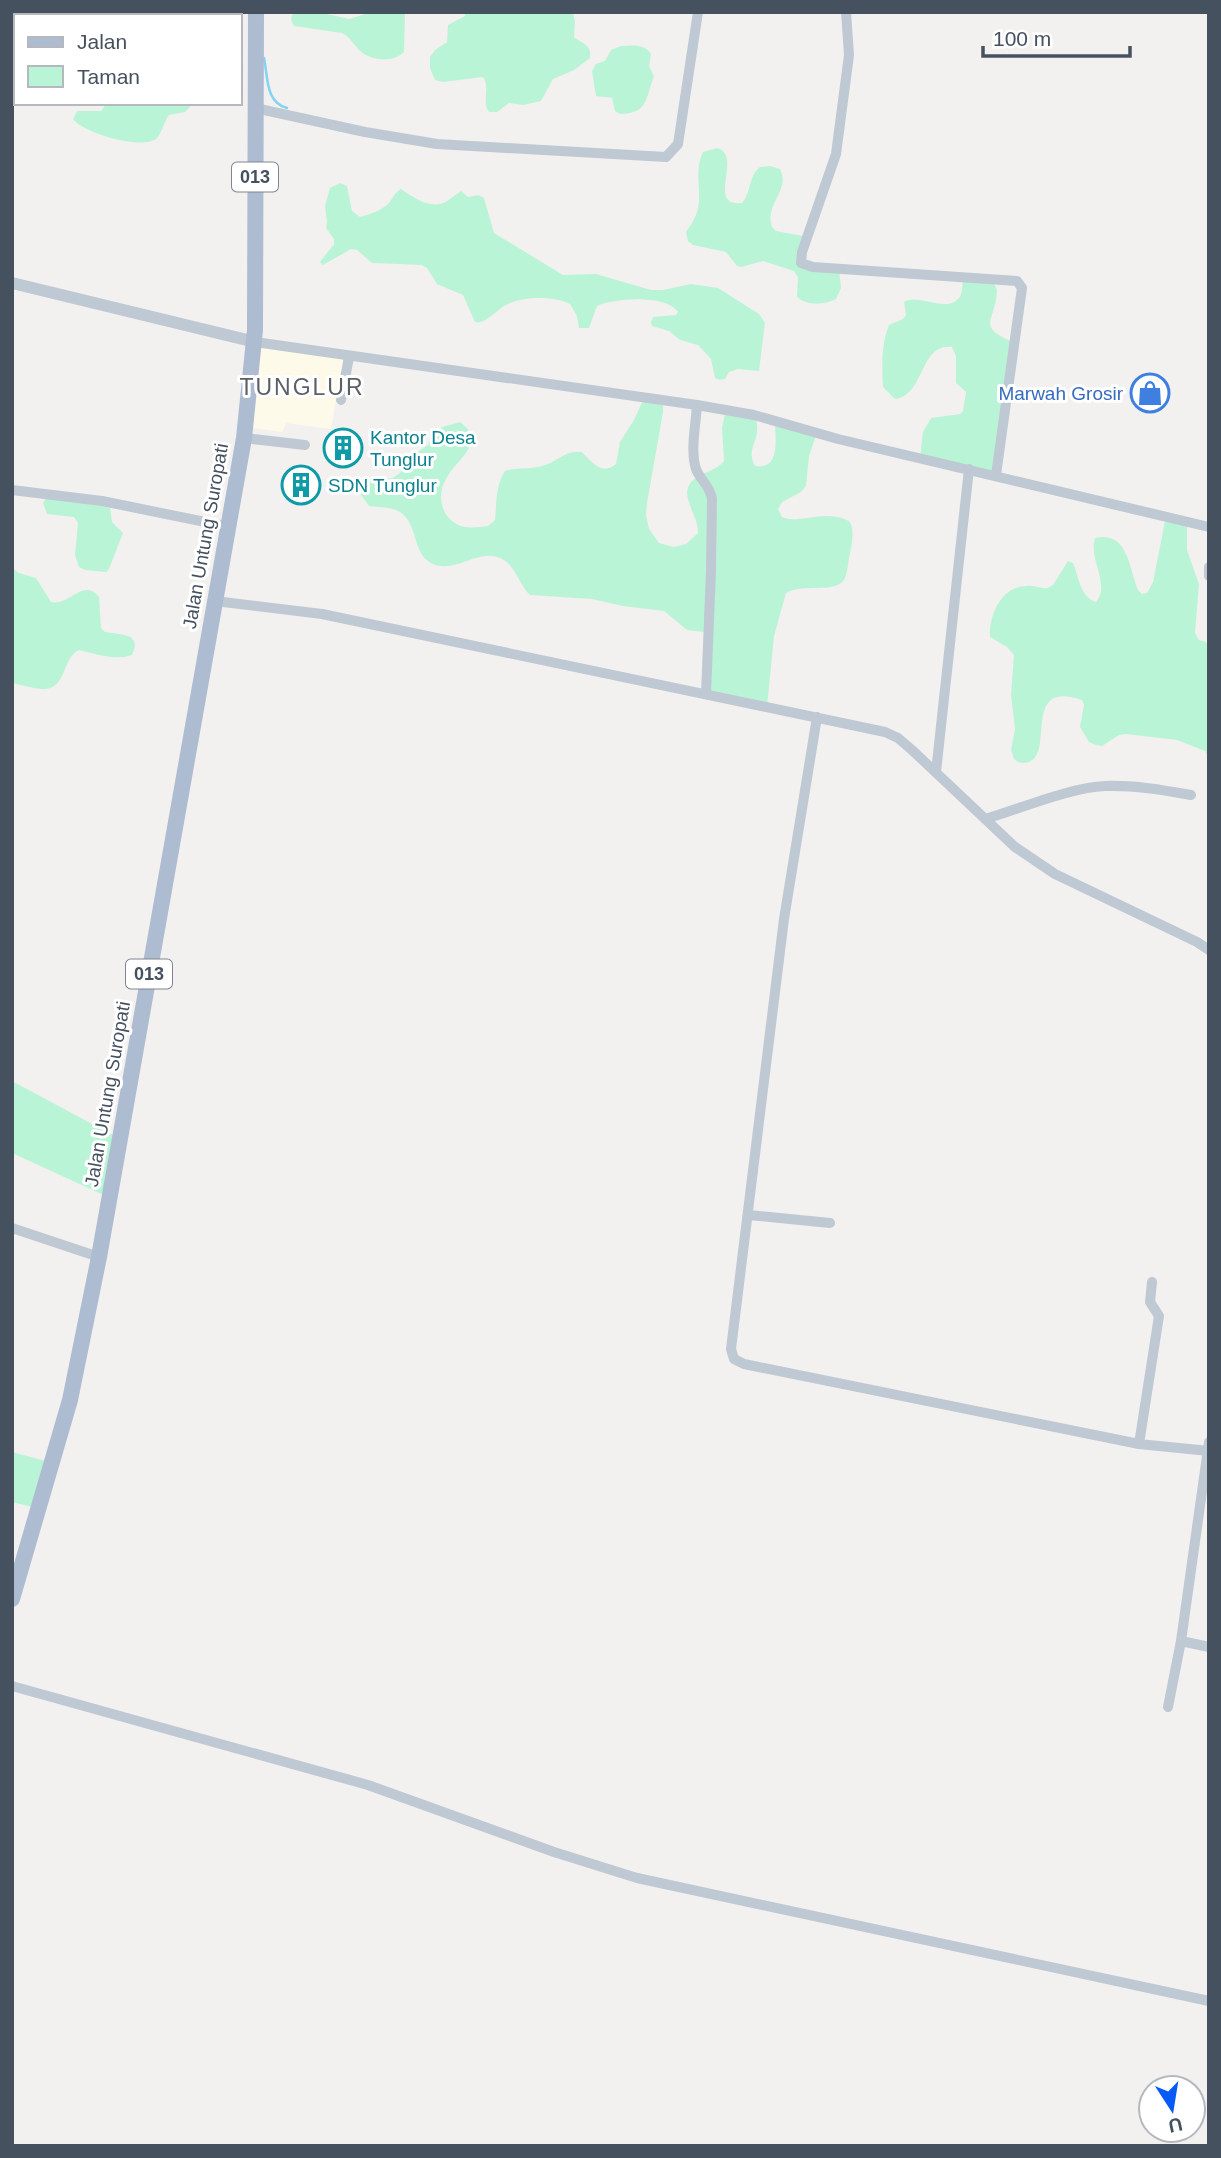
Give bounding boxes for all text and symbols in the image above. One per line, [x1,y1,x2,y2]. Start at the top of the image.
legend [14,14,242,105]
scale bar [983,14,1130,58]
text: 100 m [993,27,1051,50]
text: Jalan [77,30,127,53]
text: Taman [77,65,140,88]
road number: 013 [232,162,278,192]
shop icon: Marwah Grosir [1129,372,1171,414]
district label: TUNGLUR [239,374,365,400]
place label: Marwah Grosir [998,383,1124,404]
building icon: Kantor Desa Tunglur [322,427,364,469]
place label: Kantor Desa Tunglur [370,427,476,470]
street label: Jalan Untung Suropati [179,442,232,630]
building icon: SDN Tunglur [280,464,322,506]
place label: SDN Tunglur [328,475,437,496]
road number: 013 [126,959,172,988]
street label: Jalan Untung Suropati [81,1000,134,1188]
north arrow [1137,2074,1207,2144]
text: U [1167,2113,1184,2137]

